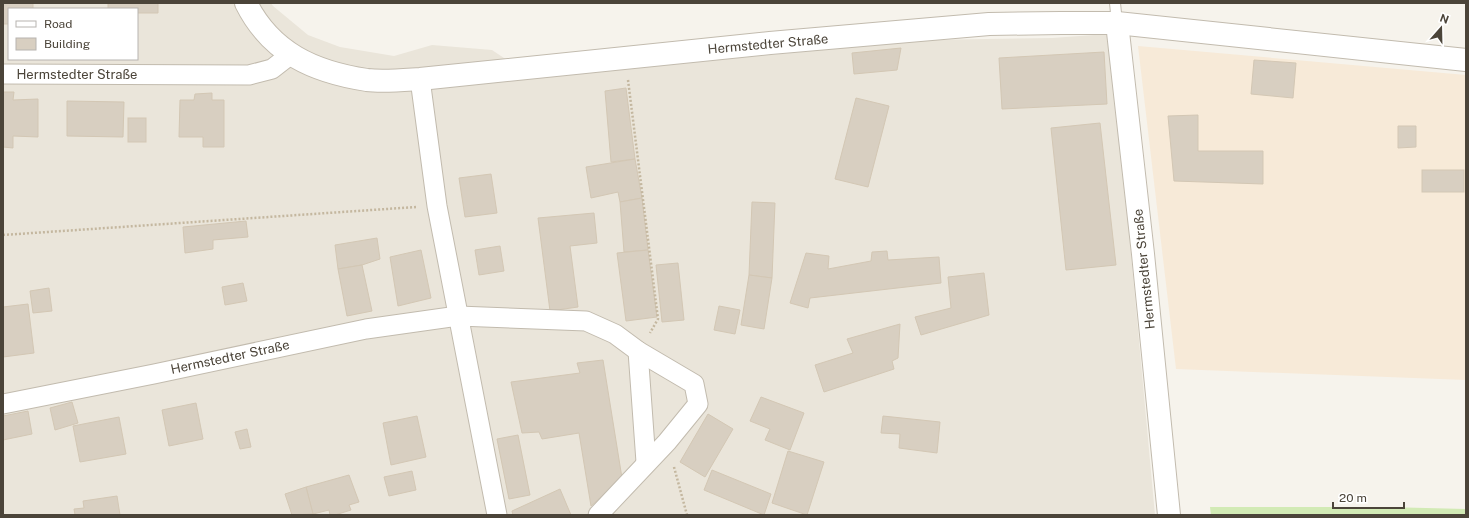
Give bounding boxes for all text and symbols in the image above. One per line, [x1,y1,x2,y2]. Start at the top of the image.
legend [8,8,138,60]
north arrow [1421,8,1461,48]
text: N [1438,11,1451,26]
text: Road [44,17,72,31]
street label: Hermstedter Straße [707,31,829,57]
text: Building [44,37,90,51]
street label: Hermstedter Straße [17,67,138,82]
street label: Hermstedter Straße [1130,208,1158,330]
street label: Hermstedter Straße [169,337,291,377]
scale bar [1333,484,1404,510]
text: 20 m [1339,491,1367,505]

